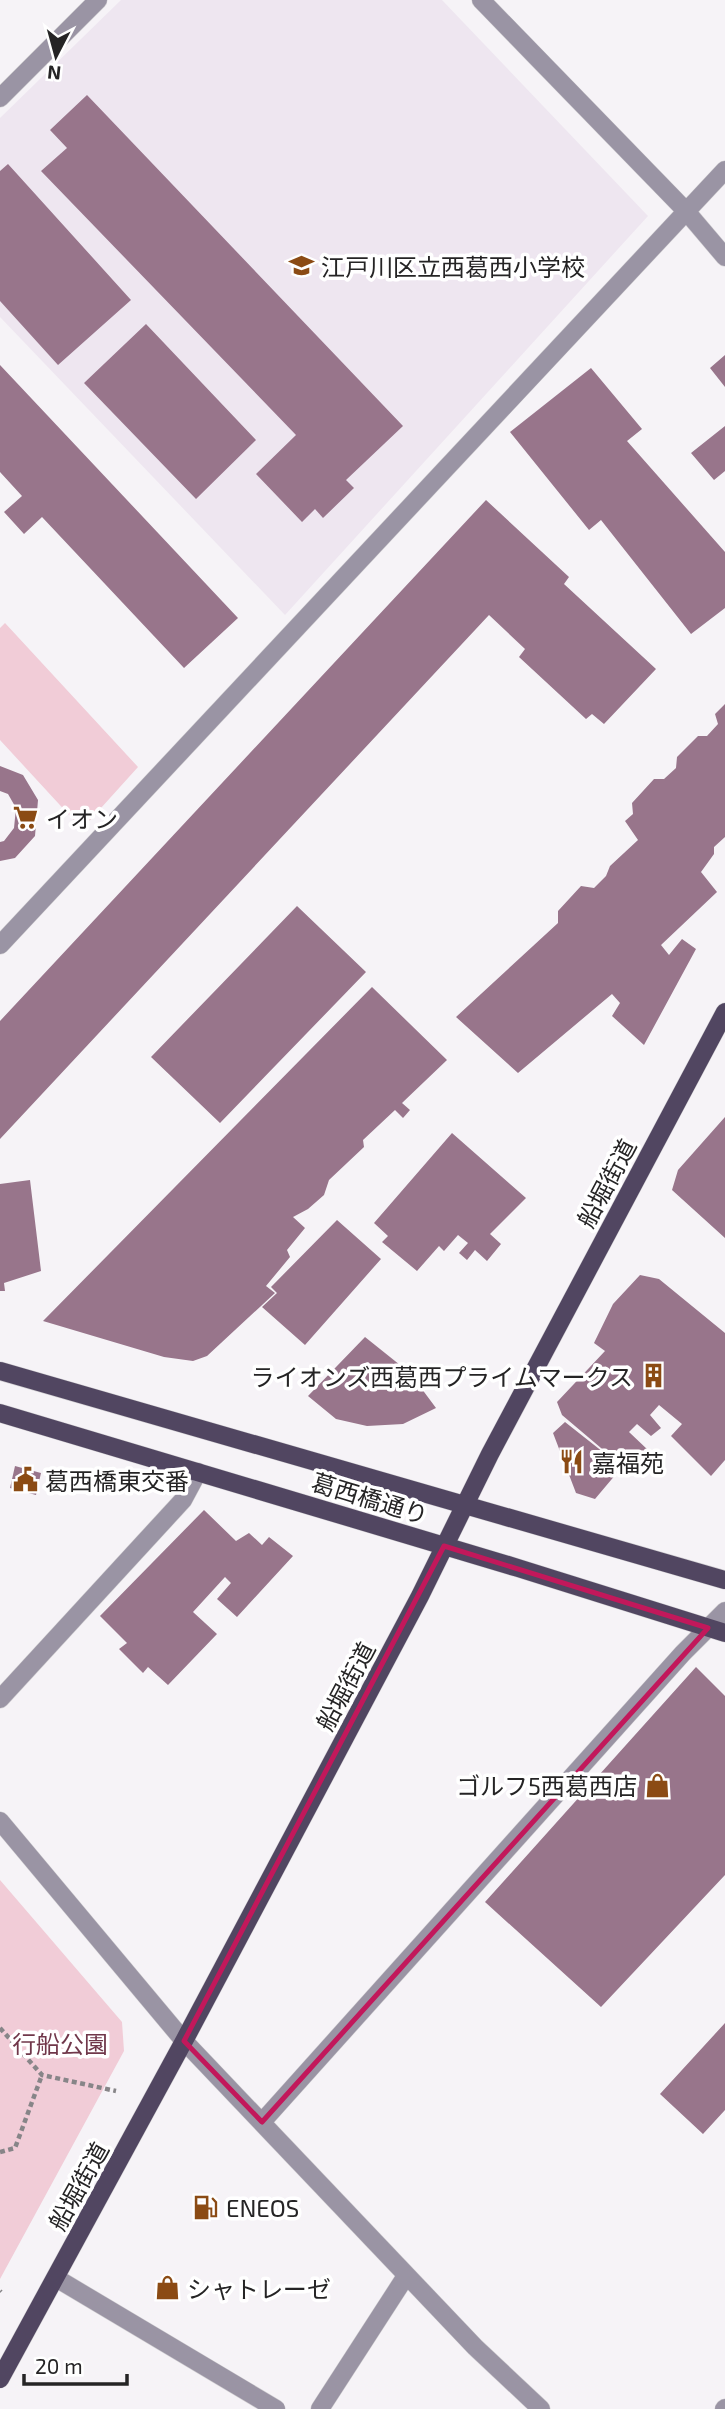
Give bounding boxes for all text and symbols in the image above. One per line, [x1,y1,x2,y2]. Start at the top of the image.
north arrow [21,21,91,91]
text: N [46,61,62,86]
school or university icon: 江戸川区立西葛西小学校 [287,252,315,280]
place label: 江戸川区立西葛西小学校 [321,252,585,281]
supermarket icon: イオン [12,804,40,832]
place label: イオン [46,804,118,833]
street label: 船堀街道 [571,1134,641,1232]
place label: ライオンズ西葛西プライムマークス [251,1362,633,1391]
building icon: ライオンズ西葛西プライムマークス [639,1362,667,1390]
restaurant icon: 嘉福苑 [558,1448,586,1476]
place label: 嘉福苑 [592,1448,664,1477]
public building icon: 葛西橋東交番 [11,1466,39,1494]
place label: 葛西橋東交番 [45,1466,189,1495]
street label: 葛西橋通り [308,1467,432,1529]
street label: 船堀街道 [310,1637,380,1735]
place label: ゴルフ5西葛西店 [456,1771,637,1800]
shop icon: ゴルフ5西葛西店 [643,1771,671,1799]
park label: 行船公園 [12,2029,108,2058]
street label: 船堀街道 [42,2137,114,2235]
fuel station icon: ENEOS [192,2193,220,2221]
place label: ENEOS [226,2193,299,2222]
shop icon: シャトレーゼ [153,2274,181,2302]
place label: シャトレーゼ [187,2274,331,2303]
scale bar [24,2342,128,2386]
text: 20 m [35,2353,83,2378]

